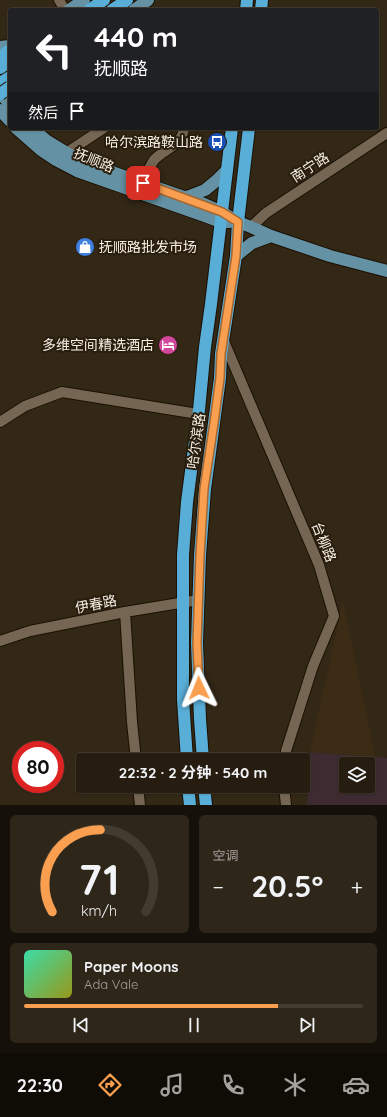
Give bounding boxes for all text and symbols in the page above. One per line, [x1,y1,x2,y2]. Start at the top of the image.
text: 440 m [94,19,178,54]
icon: left [28,24,80,76]
text: 抚顺路 [94,57,148,80]
icon: arrive [66,100,88,122]
text: 然后 [28,103,58,122]
bus stop icon: 哈尔滨路鞍山路 [206,131,228,153]
place label: 哈尔滨路鞍山路 [105,133,203,151]
street label: 抚顺路 [71,144,117,176]
street label: 南宁路 [287,148,333,186]
pin [126,166,160,200]
icon: arrive [132,172,154,194]
shop icon: 抚顺路批发市场 [74,236,96,258]
place label: 抚顺路批发市场 [99,238,197,256]
hotel icon: 多维空间精选酒店 [157,334,179,356]
place label: 多维空间精选酒店 [42,336,154,354]
street label: 哈尔滨路 [183,412,209,470]
street label: 台柳路 [308,519,340,565]
street label: 伊春路 [74,591,118,617]
position arrow [178,667,220,709]
speed limit sign: 80 [12,741,64,793]
map controls [339,757,375,793]
button: layers [339,757,375,793]
text: 22:32 · 2 分钟 · 540 m [119,763,267,782]
text: 空调 [213,847,239,863]
text: 71 [79,853,120,905]
text: 20.5° [251,867,323,905]
text: − [213,873,224,901]
text: + [351,873,363,901]
text: km/h [81,902,117,920]
text: Paper Moons [84,957,179,976]
text: Ada Vale [84,976,138,992]
icon: previous [70,1014,92,1036]
icon: pause [183,1014,205,1036]
icon: next [296,1014,318,1036]
icon: directions [96,1071,124,1099]
icon: music [158,1071,186,1099]
icon: phone [219,1071,247,1099]
icon: climate [281,1071,309,1099]
icon: car [342,1071,370,1099]
text: 22:30 [17,1074,63,1097]

